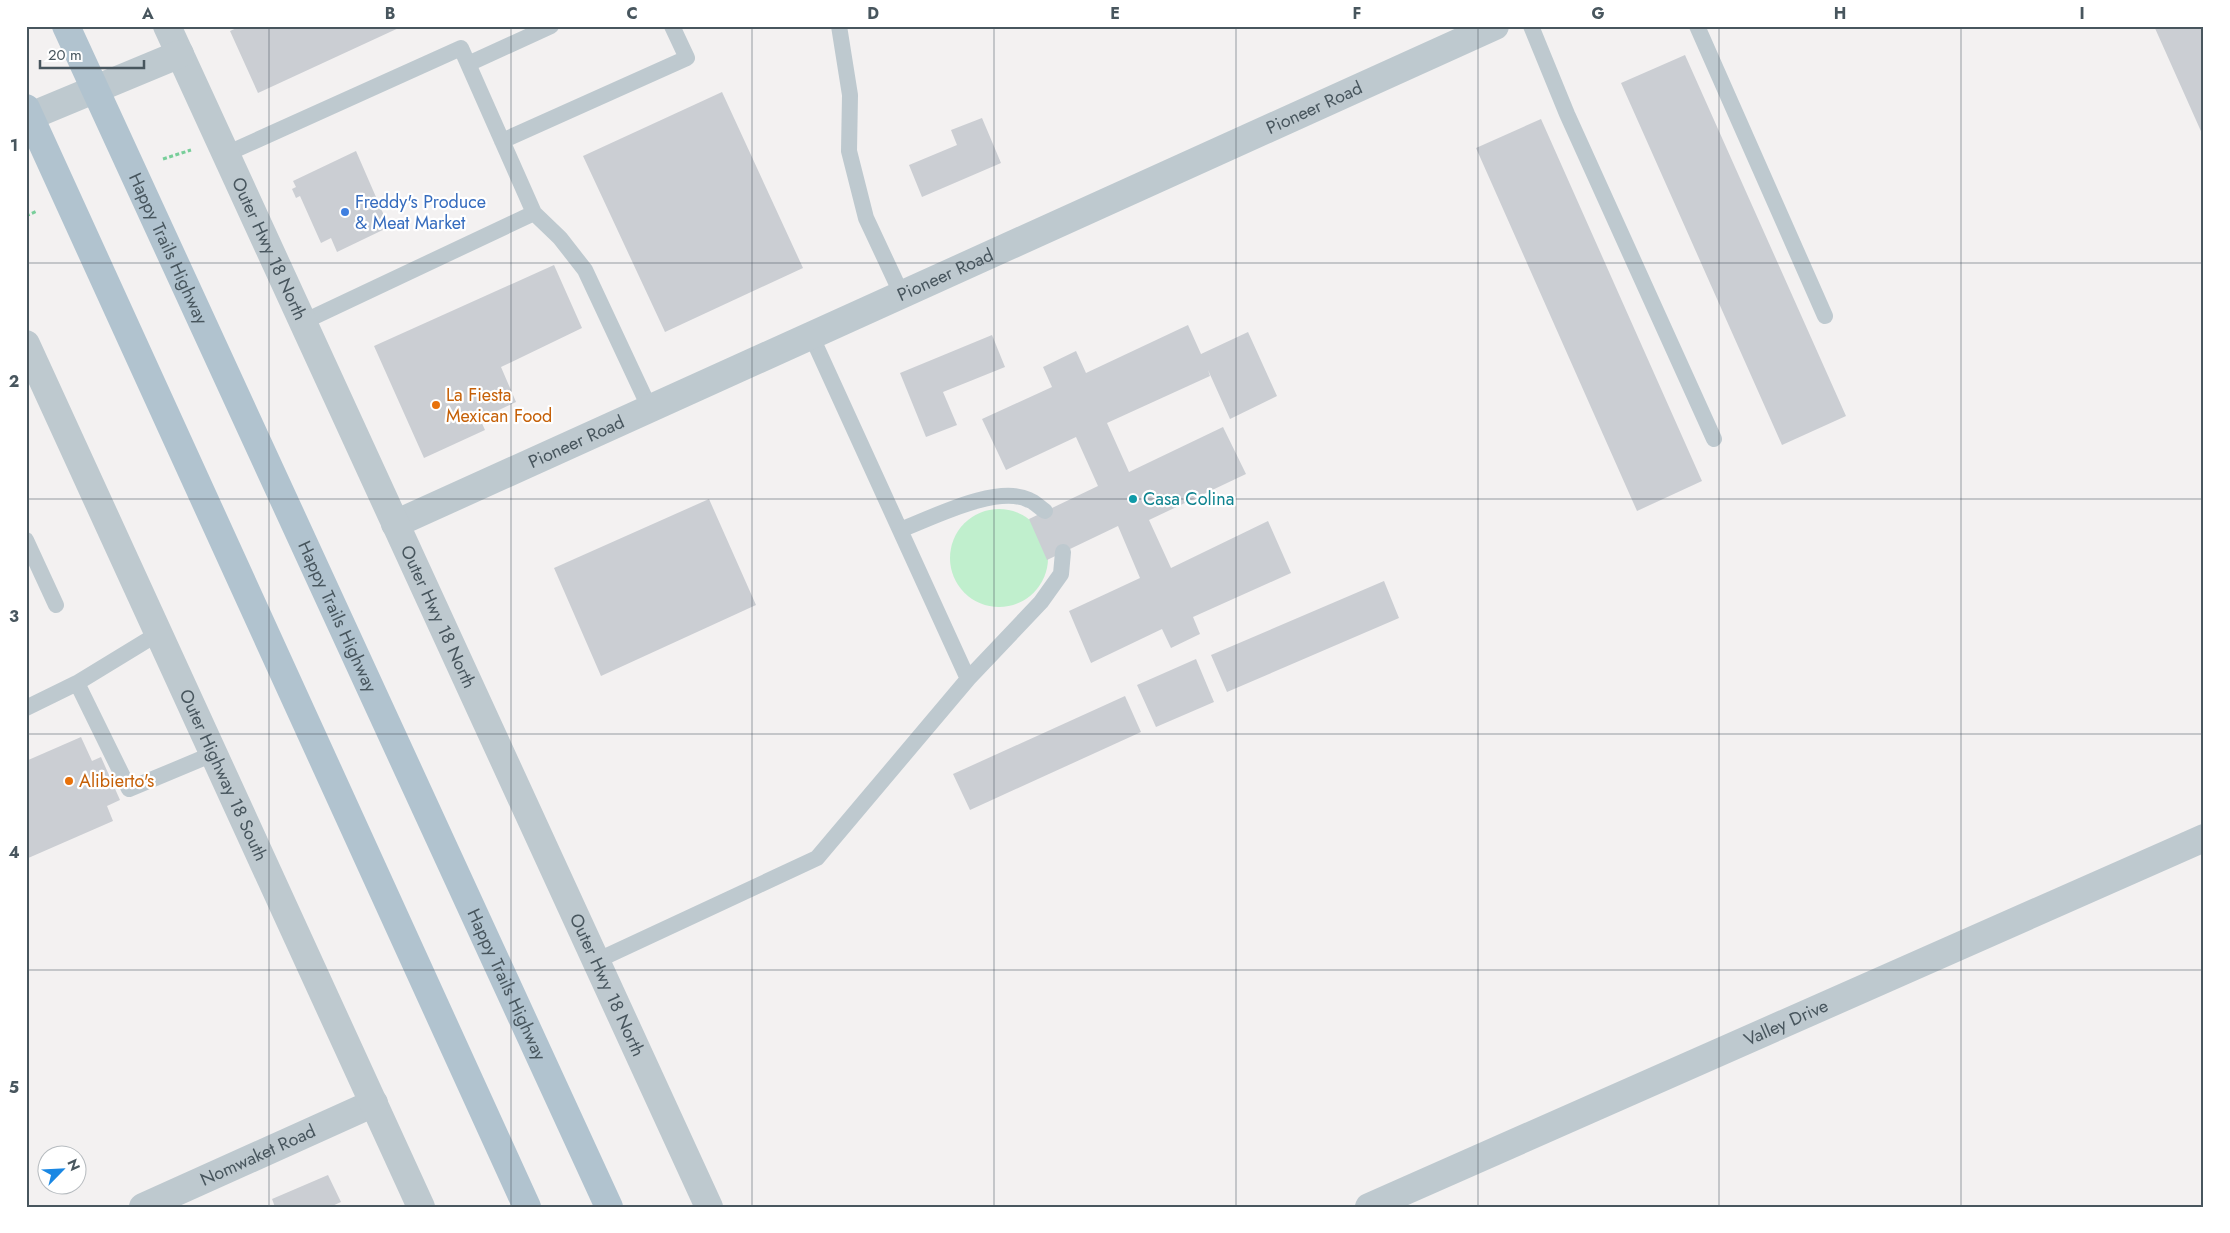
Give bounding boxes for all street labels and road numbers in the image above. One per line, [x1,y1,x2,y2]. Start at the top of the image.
street label: Pioneer Road [1262,75,1366,141]
street label: Happy Trails Highway [122,168,215,329]
street label: Outer Hwy 18 North [225,173,313,325]
street label: Pioneer Road [893,242,997,308]
street label: Pioneer Road [524,409,629,475]
street label: Happy Trails Highway [291,536,384,697]
street label: Outer Hwy 18 North [394,541,482,693]
street label: Outer Highway 18 South [173,685,274,865]
street label: Happy Trails Highway [461,904,553,1065]
street label: Outer Hwy 18 North [563,909,651,1061]
street label: Valley Drive [1740,993,1832,1053]
street label: Nomwaket Road [196,1118,320,1193]

